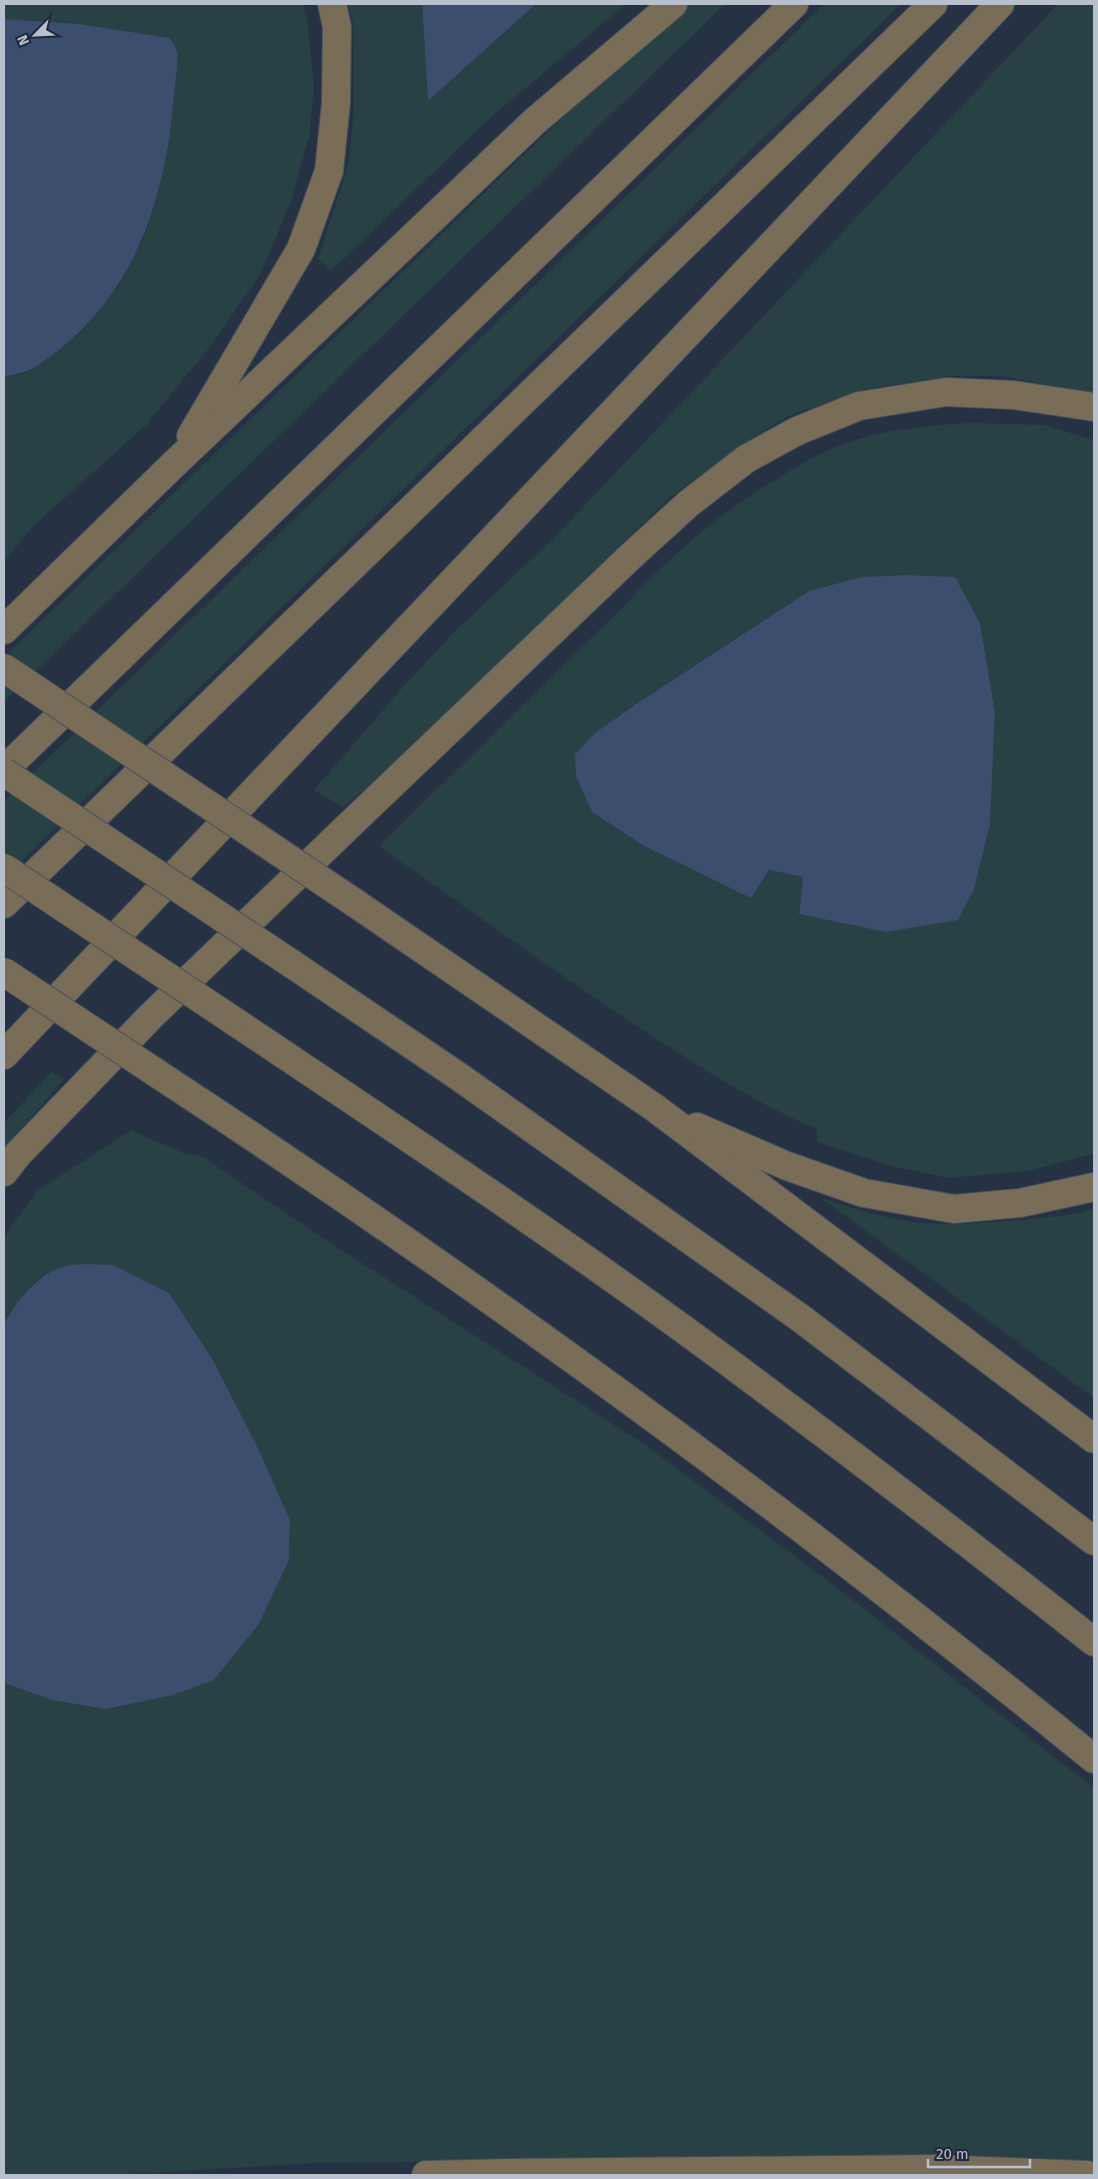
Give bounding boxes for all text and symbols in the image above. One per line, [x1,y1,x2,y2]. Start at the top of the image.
north arrow [10,10,60,60]
text: N [14,32,33,48]
scale bar [928,2136,1030,2168]
text: 20 m [936,2145,969,2163]

